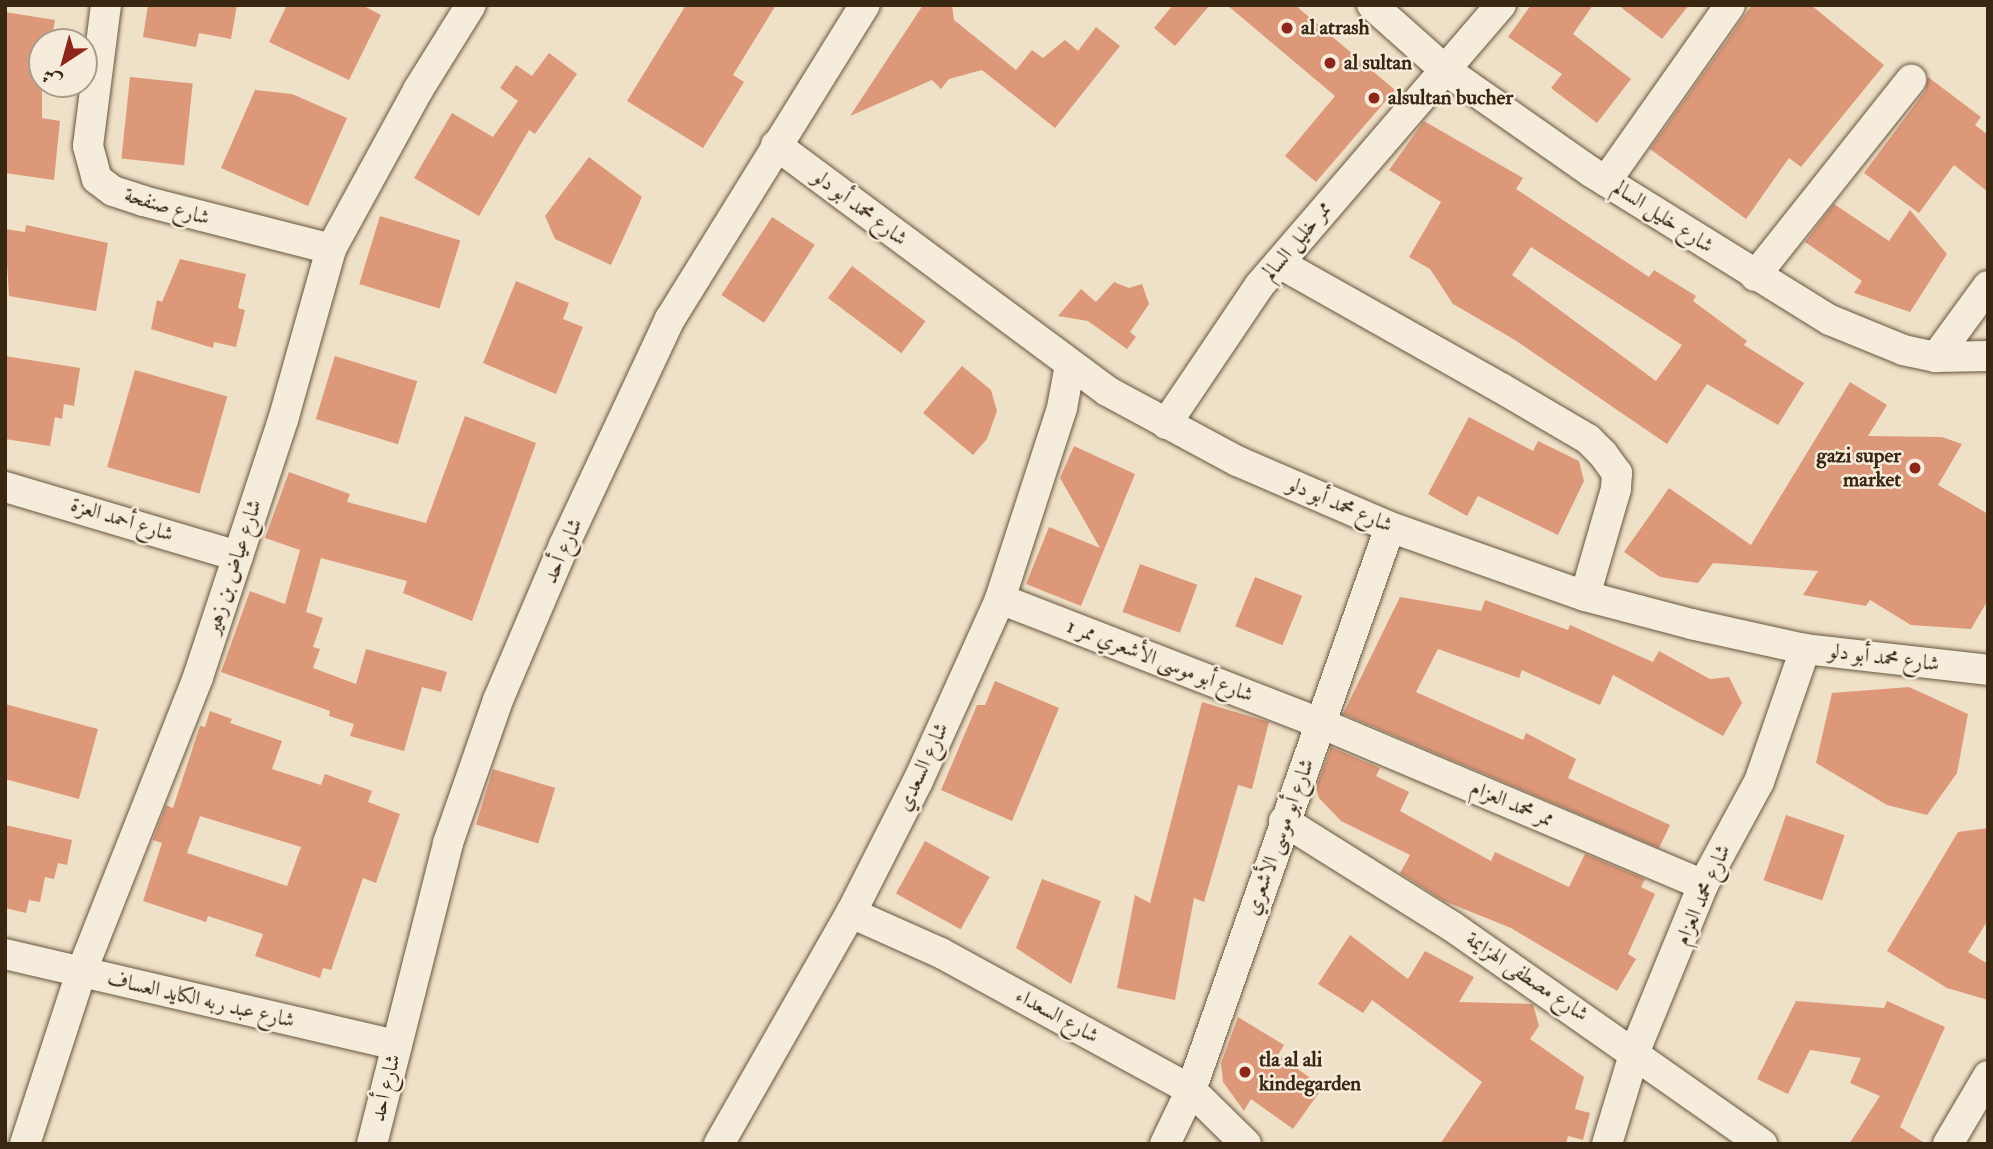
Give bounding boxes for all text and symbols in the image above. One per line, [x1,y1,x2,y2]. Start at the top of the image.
place label: al atrash [1301,15,1369,41]
marker: al atrash [1279,20,1295,36]
north arrow [28,28,98,98]
place label: al sultan [1344,50,1412,76]
marker: al sultan [1322,55,1338,71]
text: ش [37,63,67,94]
place label: alsultan bucher [1388,85,1513,111]
marker: alsultan bucher [1366,90,1382,106]
street label: شارع محمد أبو دلو [808,164,912,252]
street label: شارع خليل السالم [1608,175,1718,259]
street label: شارع صنفحة [121,183,213,231]
street label: ممر خليل السالم [1257,196,1337,286]
place label: gazi super market [1817,443,1901,493]
marker: gazi super market [1907,460,1923,476]
street label: شارع محمد أبو دلو [1284,472,1396,538]
street label: شارع أحمد العزة [67,492,177,548]
street label: شارع عياض بن زهير [200,496,268,638]
street label: شارع أحد [538,515,588,587]
street label: شارع أبو موسى الأشعري ممر 1 [1063,614,1257,708]
street label: شارع محمد أبو دلو [1827,639,1941,677]
street label: شارع السعدي [892,719,954,815]
street label: شارع أبو موسى الأشعري [1240,755,1320,919]
street label: ممر محمد العزام [1467,775,1557,833]
street label: شارع محمد العزام [1670,841,1736,949]
street label: شارع مصطفى الهزايمة [1461,927,1593,1027]
street label: شارع عبد ربه الكايد العساف [105,966,297,1034]
street label: شارع السعداء [1011,983,1103,1049]
place label: tla al ali kindegarden [1259,1047,1361,1097]
street label: شارع أحد [365,1052,407,1124]
marker: tla al ali kindegarden [1237,1064,1253,1080]

